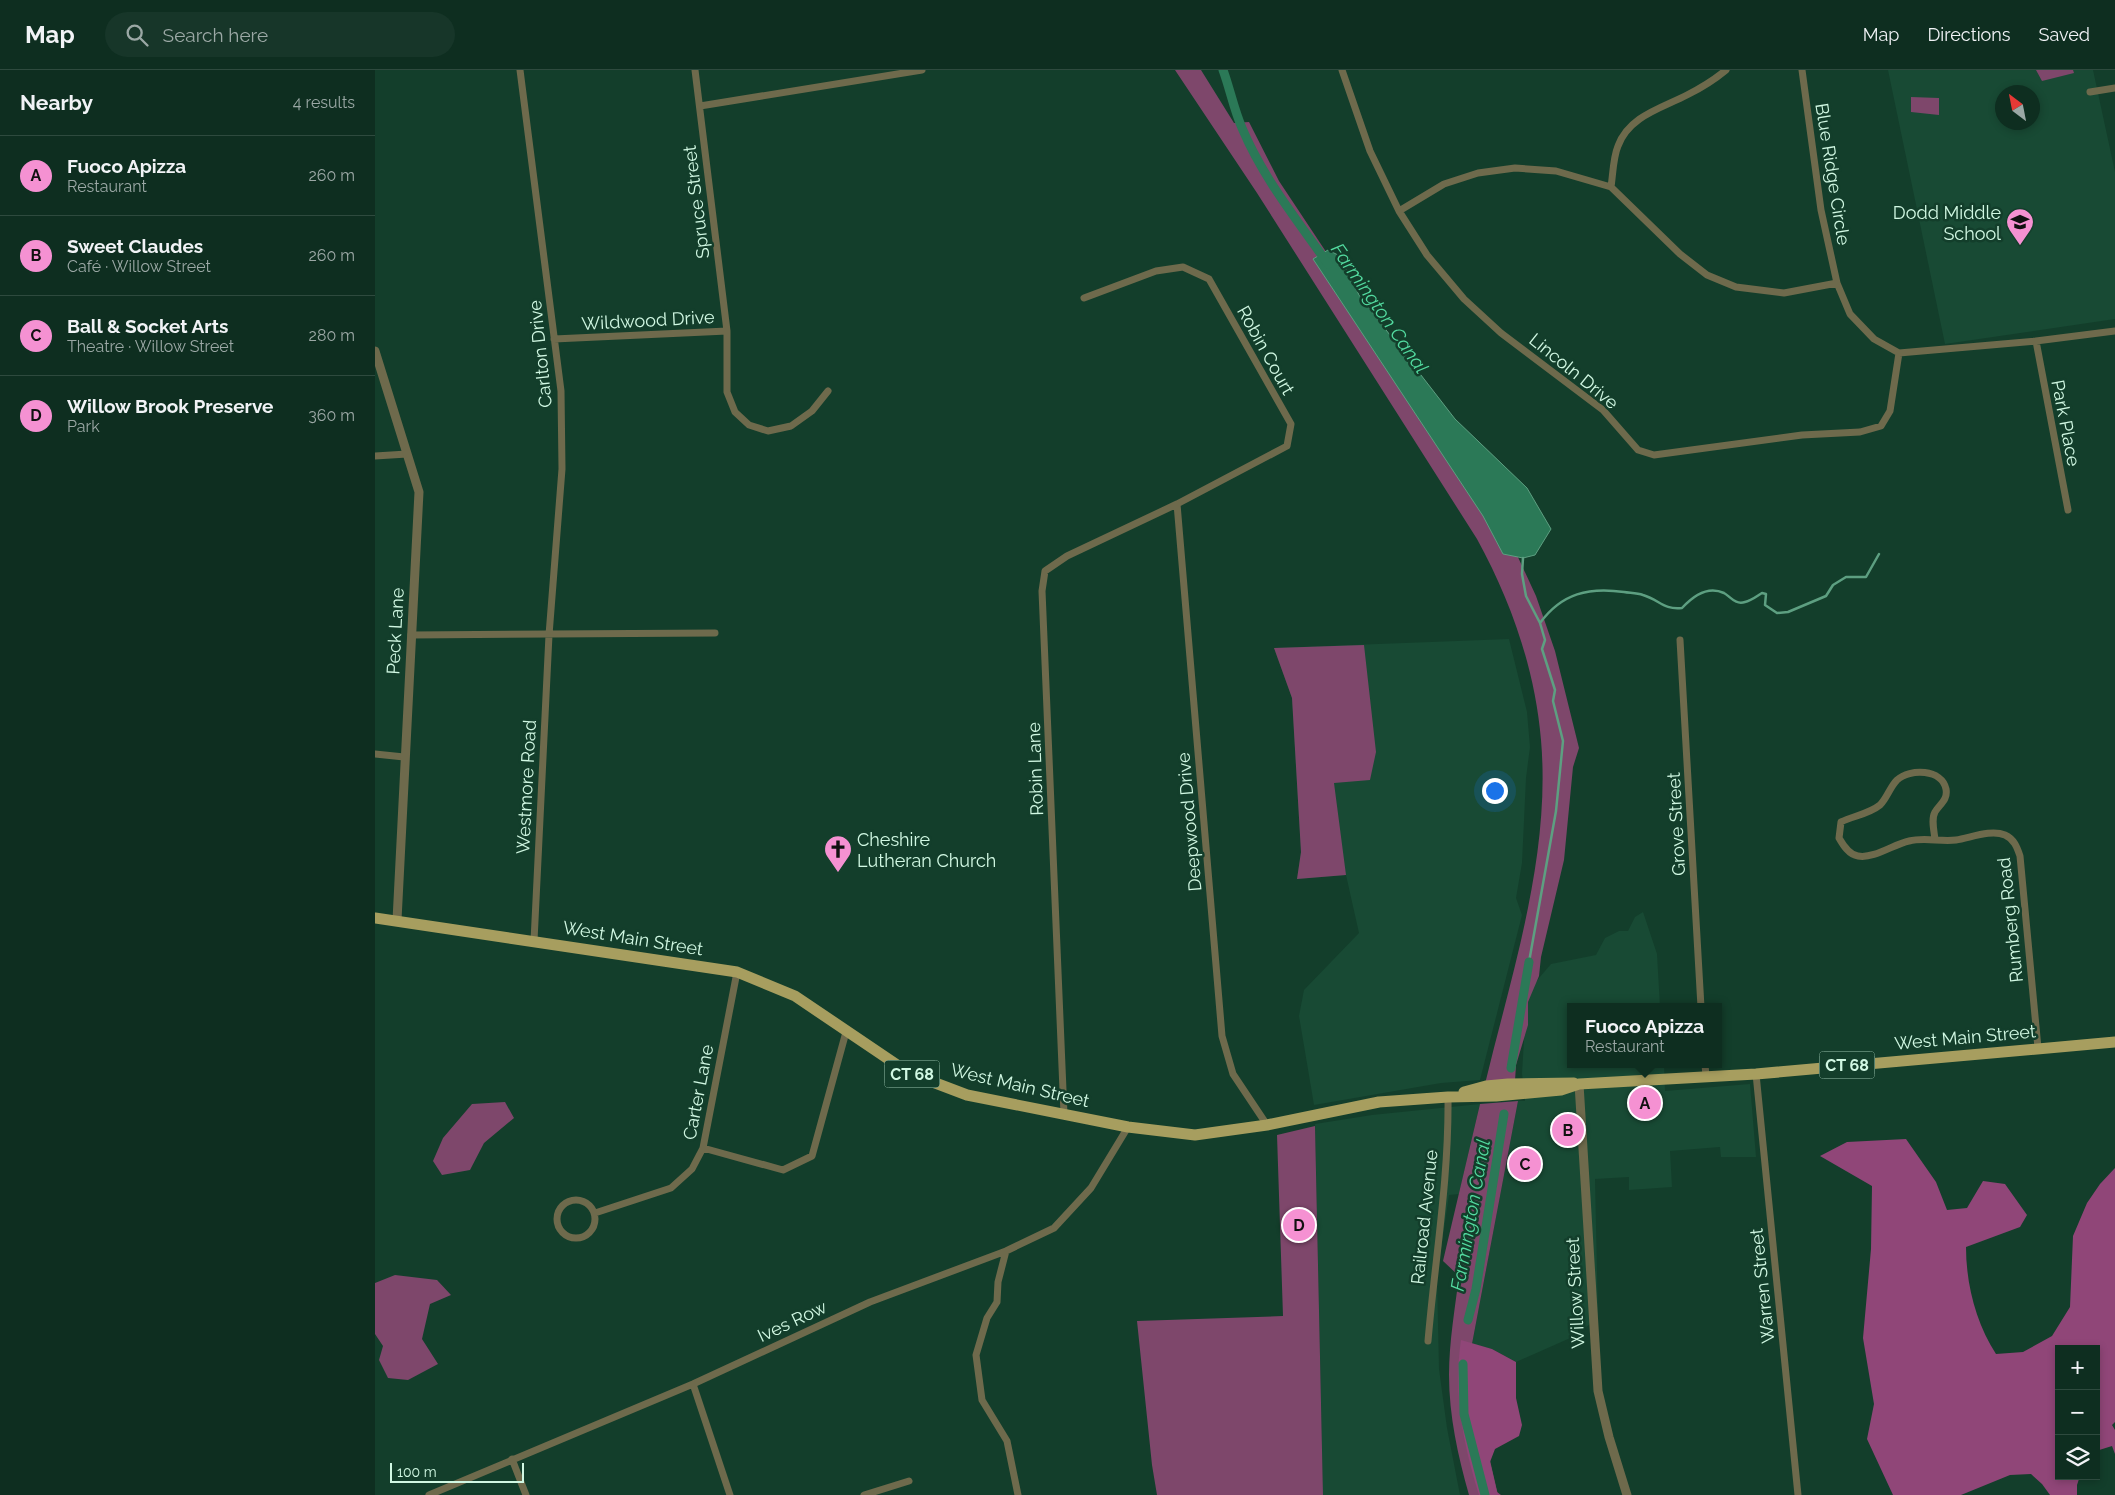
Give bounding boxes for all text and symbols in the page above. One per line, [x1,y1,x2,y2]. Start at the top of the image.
search box [105,12,455,57]
text: Map [25,20,75,49]
icon: search [123,21,151,49]
text: Search here [163,24,268,46]
text: Map [1863,24,1899,45]
text: Directions [1927,24,2011,45]
text: Saved [2039,24,2090,45]
north arrow [1995,85,2040,130]
text: Nearby [20,90,93,115]
text: 4 results [293,93,355,112]
street label: Blue Ridge Circle [1811,102,1855,247]
street label: Spruce Street [679,144,713,260]
text: Fuoco Apizza [67,155,186,177]
text: A [31,166,41,185]
text: 260 m [308,166,355,185]
text: Restaurant [67,177,147,196]
place label: Dodd Middle School [1893,202,2001,244]
school or university icon: Dodd Middle School [2005,207,2035,246]
text: Sweet Claudes [67,235,203,257]
water label: Farmington Canal [1327,239,1433,377]
text: B [31,246,41,265]
text: 260 m [308,246,355,265]
text: Café · Willow Street [67,257,211,276]
street label: Carlton Drive [524,299,556,409]
street label: Robin Court [1233,302,1299,398]
street label: Wildwood Drive [581,306,716,334]
text: Ball & Socket Arts [67,315,228,337]
text: C [31,326,41,345]
text: 280 m [309,326,355,345]
street label: Lincoln Drive [1525,329,1623,414]
text: Theatre · Willow Street [67,337,234,356]
street label: Park Place [2047,378,2085,468]
text: Willow Brook Preserve [67,395,273,417]
text: D [30,406,42,425]
text: 360 m [308,406,355,425]
text: Park [67,417,100,436]
street label: Peck Lane [382,587,408,675]
street label: Westmore Road [512,719,540,855]
street label: Robin Lane [1023,721,1047,816]
street label: Deepwood Drive [1172,751,1206,892]
street label: Grove Street [1663,772,1689,876]
your location [1482,778,1508,804]
place label: Cheshire Lutheran Church [857,829,996,871]
church icon: Cheshire Lutheran Church [823,834,853,873]
street label: Rumberg Road [1993,857,2027,983]
street label: West Main Street [561,917,705,959]
popup [1567,1003,1722,1068]
text: Fuoco Apizza [1585,1015,1704,1037]
street label: West Main Street [1893,1020,2037,1054]
text: Restaurant [1585,1037,1665,1056]
street label: Carter Lane [678,1042,718,1142]
road number: CT 68 [1819,1052,1875,1078]
street label: West Main Street [948,1059,1092,1111]
road number: CT 68 [885,1061,939,1088]
pin: A [1629,1084,1661,1122]
pin: B [1552,1111,1584,1149]
water label: Farmington Canal [1446,1137,1494,1293]
pin: C [1509,1145,1541,1183]
street label: Railroad Avenue [1406,1148,1442,1285]
pin: D [1283,1206,1315,1244]
street label: Warren Street [1746,1227,1778,1345]
street label: Willow Street [1562,1237,1588,1349]
street label: Ives Row [754,1296,830,1346]
map controls [2055,1345,2100,1480]
button: + [2055,1345,2100,1390]
button: − [2055,1390,2100,1435]
button: layers [2055,1435,2100,1480]
scale bar [390,1460,524,1483]
text: 100 m [397,1464,437,1480]

